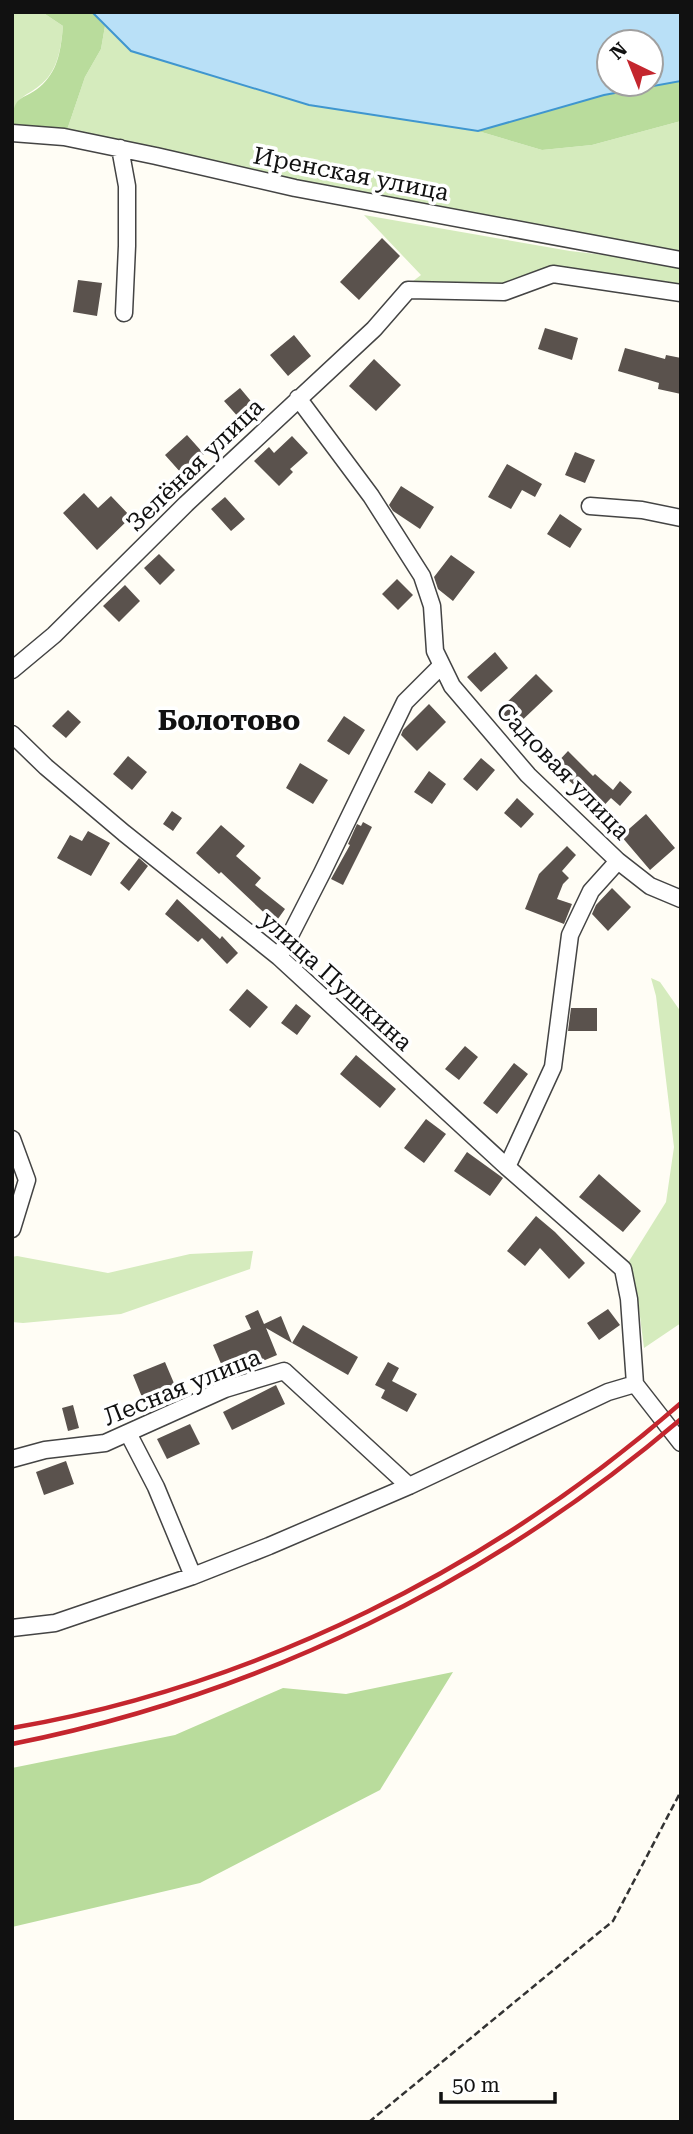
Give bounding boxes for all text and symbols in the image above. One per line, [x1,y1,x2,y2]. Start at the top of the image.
north arrow [595,28,665,98]
text: N [606,37,632,64]
street label: Иренская улица [251,141,451,207]
street label: Зелёная улица [121,393,269,537]
street label: Садовая улица [490,697,636,845]
district label: Болотово [158,704,300,737]
street label: улица Пушкина [254,905,418,1057]
street label: Лесная улица [99,1343,265,1431]
scale bar [441,2060,555,2104]
text: 50 m [452,2073,500,2097]

